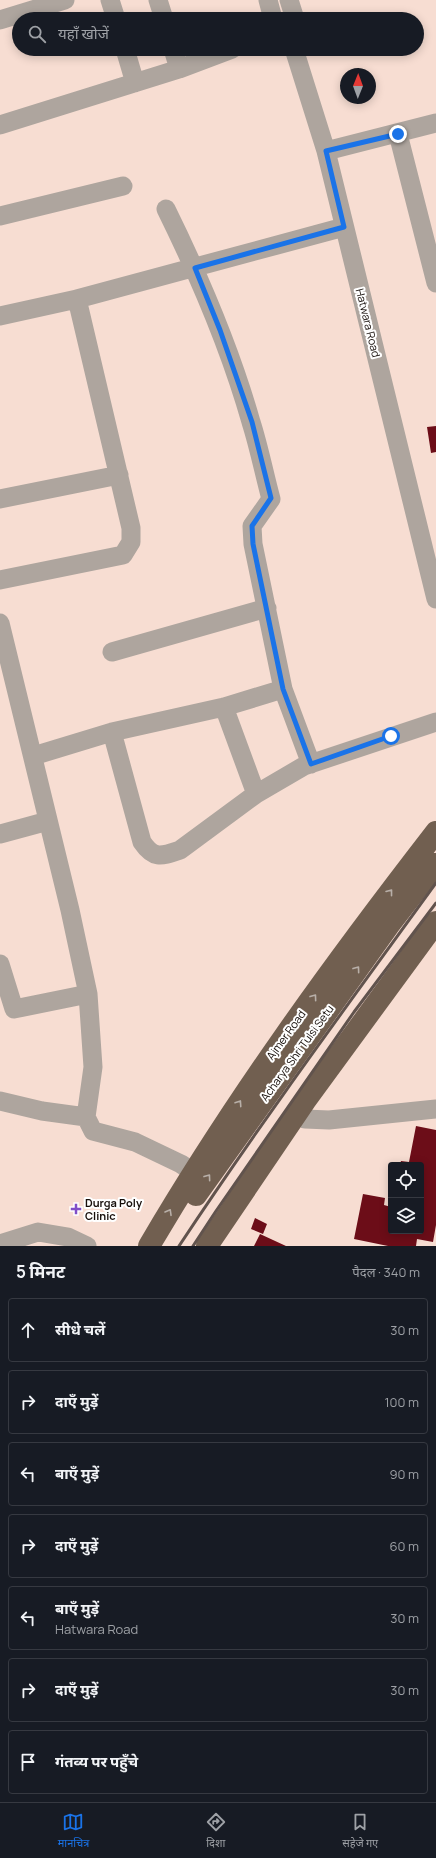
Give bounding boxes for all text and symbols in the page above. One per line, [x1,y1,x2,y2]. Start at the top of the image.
search box [12,12,424,56]
icon: search [26,23,48,45]
text: यहाँ खोजें [58,23,109,44]
north arrow [340,68,376,104]
route end [389,125,407,143]
street label: Hatwara Road [353,287,384,359]
route start [382,727,400,745]
one-way arrow [386,889,393,896]
one-way arrow [352,966,360,973]
one-way arrow [309,994,316,1001]
street label: Acharya Shri Tulsi Setu [257,1002,337,1104]
street label: Ajmer Road [263,1007,309,1062]
one-way arrow [234,1100,242,1107]
map controls [388,1162,424,1234]
button: locate [388,1162,424,1198]
one-way arrow [203,1174,211,1181]
place label: Durga Poly Clinic [85,1195,143,1223]
button: layers [388,1198,424,1234]
marker: Durga Poly Clinic [70,1203,82,1215]
one-way arrow [164,1209,171,1216]
text: 5 मिनट [16,1260,65,1283]
text: पैदल · 340 m [352,1263,420,1281]
icon: ahead [17,1319,39,1341]
text: सीधे चलें [55,1319,105,1340]
text: 30 m [390,1321,419,1339]
icon: right [17,1391,39,1413]
text: दाएँ मुड़ें [55,1391,98,1412]
text: 100 m [384,1393,419,1411]
icon: left [17,1463,39,1485]
text: बाएँ मुड़ें [55,1463,99,1484]
text: 90 m [389,1465,419,1483]
icon: right [17,1535,39,1557]
text: दाएँ मुड़ें [55,1535,98,1556]
text: 60 m [389,1537,419,1555]
text: बाएँ मुड़ें [55,1598,99,1619]
icon: left [17,1607,39,1629]
text: 30 m [390,1609,419,1627]
text: Hatwara Road [55,1620,138,1638]
icon: right [17,1679,39,1701]
text: दाएँ मुड़ें [55,1679,98,1700]
text: 30 m [390,1681,419,1699]
icon: arrive [17,1751,39,1773]
text: गंतव्य पर पहुँचे [55,1751,138,1772]
tab: मानचित्र [58,1811,89,1851]
tab: दिशा [205,1811,227,1851]
tab: सहेजे गए [342,1811,378,1851]

